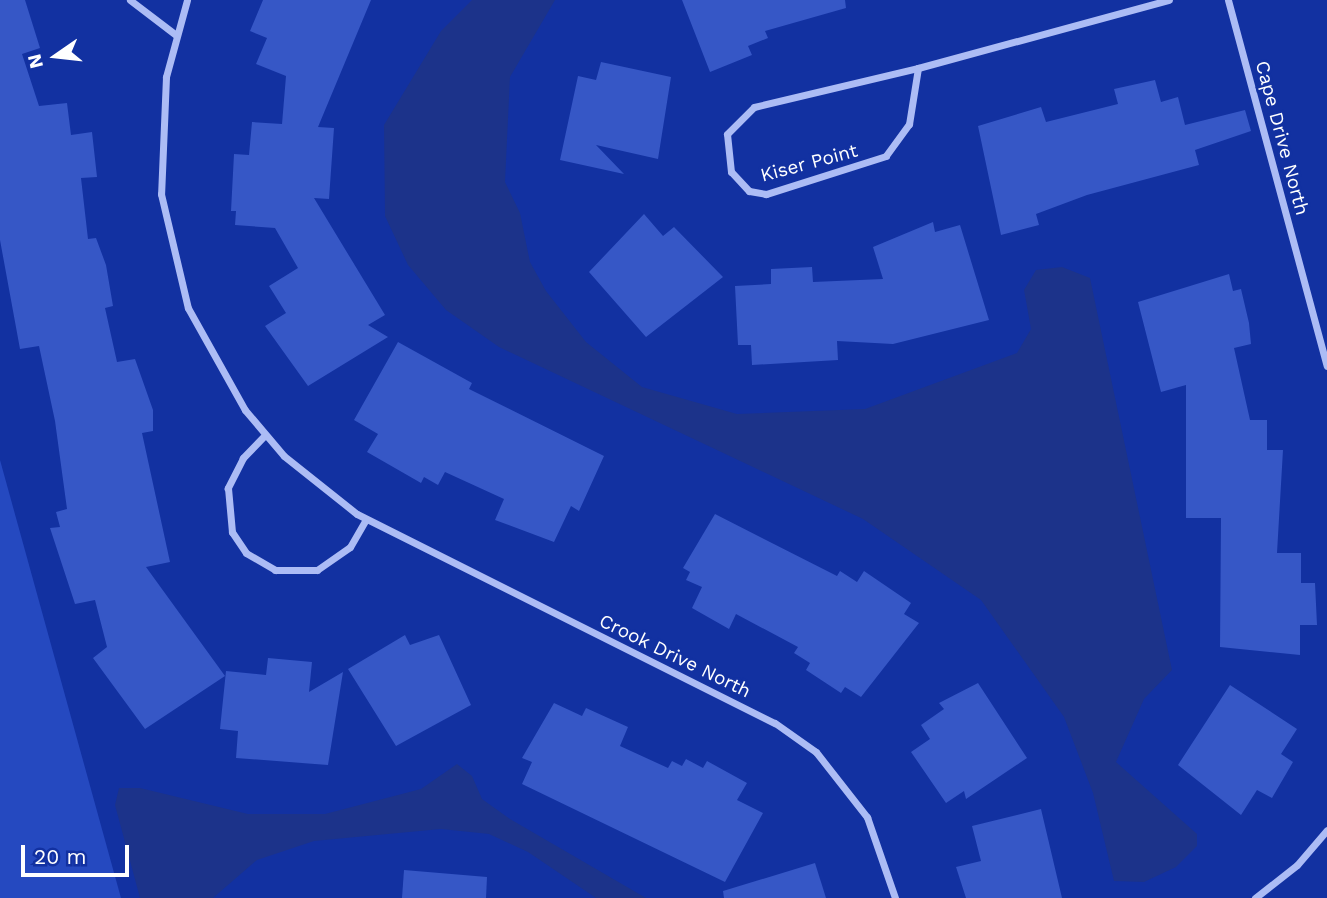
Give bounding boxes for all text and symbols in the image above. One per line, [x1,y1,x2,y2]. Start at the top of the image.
north arrow [21,21,91,91]
text: N [22,52,48,71]
street label: Cape Drive North [1250,58,1314,218]
street label: Kiser Point [758,139,860,187]
street label: Crook Drive North [595,609,755,703]
scale bar [24,832,133,876]
text: 20 m [34,844,86,869]

